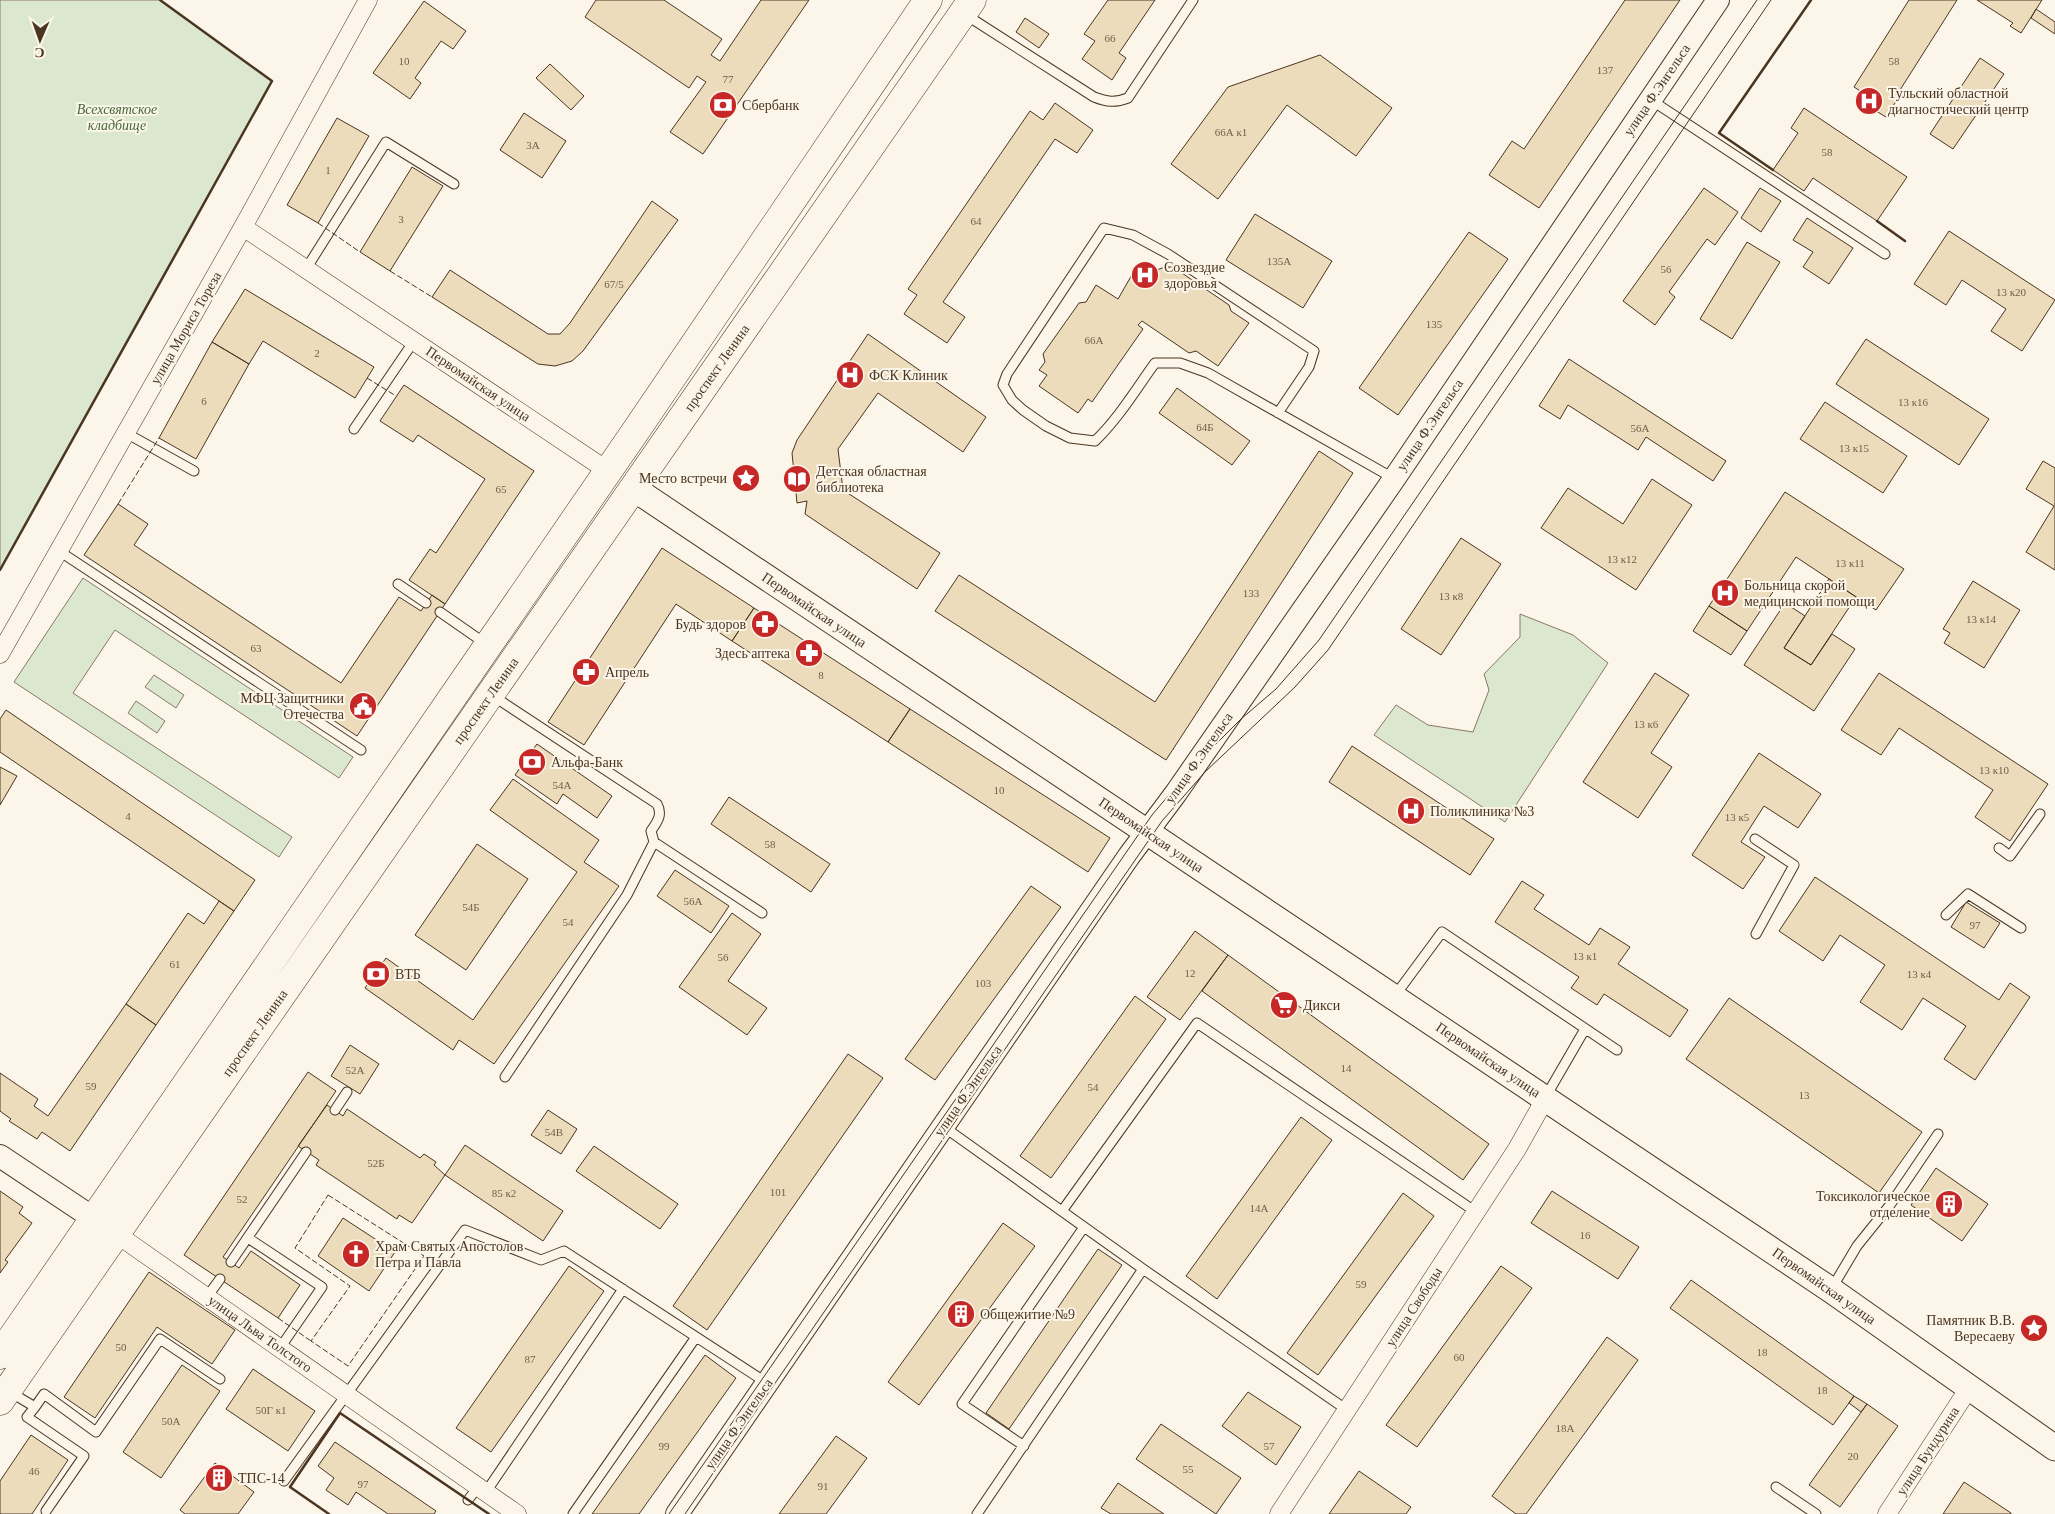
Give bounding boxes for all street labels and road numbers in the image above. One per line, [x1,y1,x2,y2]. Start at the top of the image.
street label: улица Ф.Энгельса [1621,41,1694,139]
street label: улица Мориса Тореза [148,268,225,387]
street label: проспект Ленина [682,321,753,414]
street label: Первомайская улица [423,344,534,425]
street label: улица Ф.Энгельса [1394,376,1467,474]
street label: Первомайская улица [759,570,870,651]
street label: проспект Ленина [451,654,522,747]
street label: улица Ф.Энгельса [1162,709,1236,806]
street label: Первомайская улица [1096,795,1207,876]
street label: проспект Ленина [220,986,291,1079]
street label: Первомайская улица [1433,1020,1544,1101]
street label: улица Ф.Энгельса [931,1042,1005,1139]
street label: Первомайская улица [1769,1245,1879,1328]
street label: улица Свободы [1383,1264,1445,1349]
street label: улица Льва Толстого [205,1293,315,1375]
street label: улица Ф.Энгельса [702,1375,776,1472]
street label: улица Бундурина [1894,1403,1963,1498]

